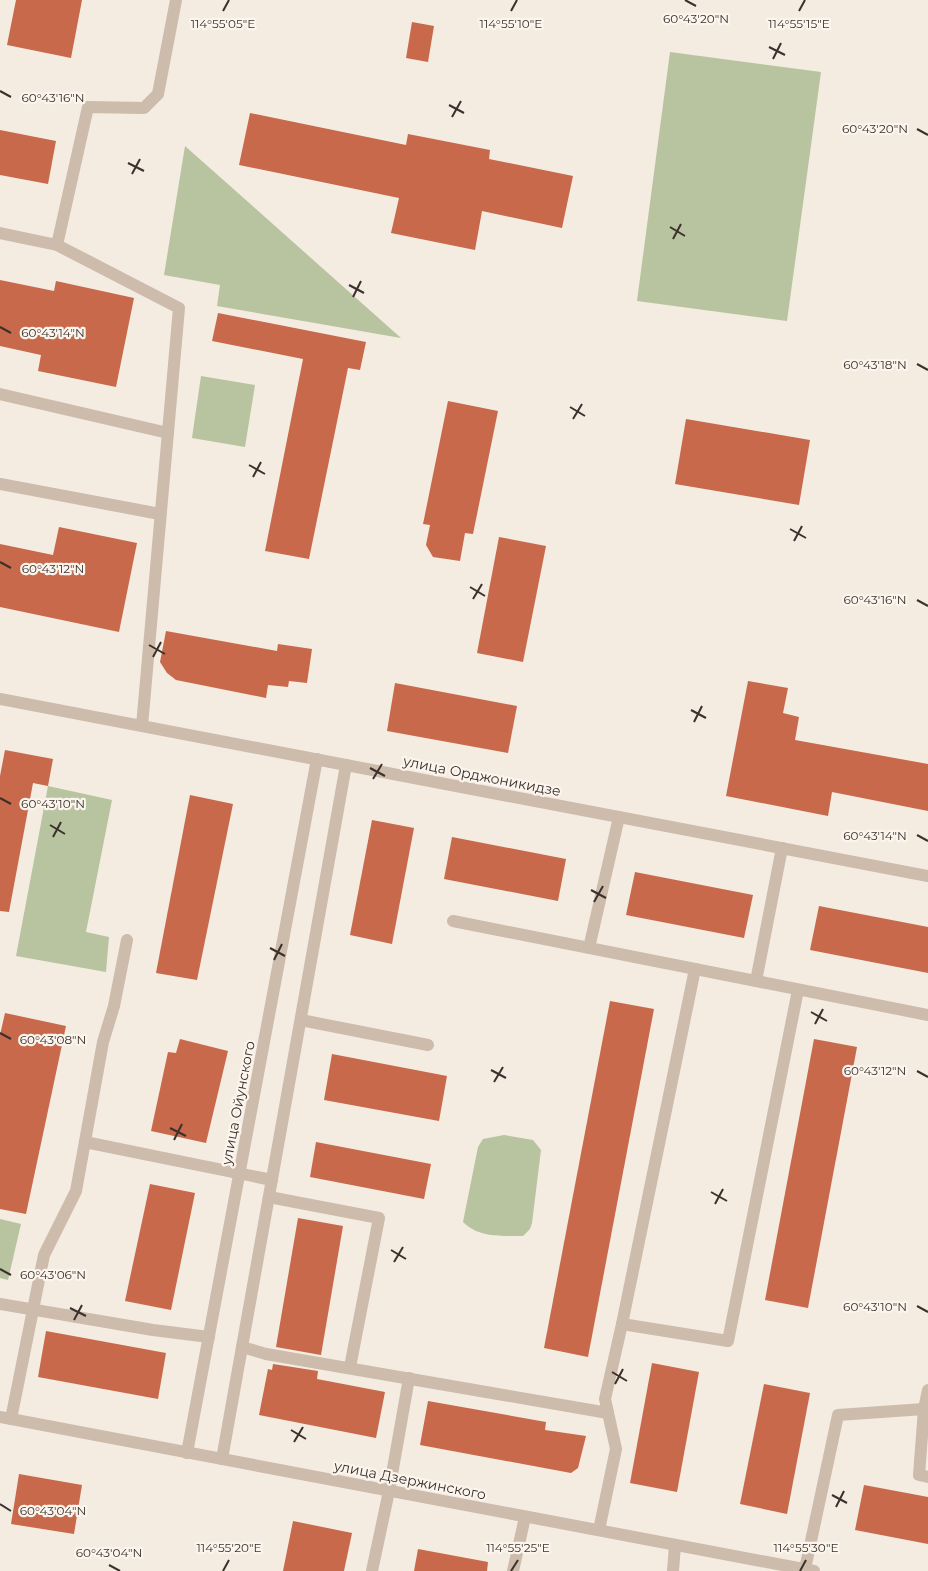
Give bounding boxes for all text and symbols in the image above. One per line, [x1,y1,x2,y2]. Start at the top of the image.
text: 60°43'20"N [663,11,729,26]
text: 114°55'05"E [191,16,255,31]
text: 114°55'10"E [480,16,542,31]
text: 114°55'15"E [768,16,830,31]
text: 60°43'16"N [21,90,85,105]
text: 60°43'20"N [842,121,908,136]
text: 60°43'14"N [21,325,85,340]
text: 60°43'18"N [843,357,907,372]
text: 60°43'12"N [22,561,84,576]
text: 60°43'16"N [843,592,907,607]
street label: улица Орджоникидзе [401,752,562,800]
text: 60°43'10"N [21,796,85,811]
text: 60°43'14"N [843,828,907,843]
text: 60°43'08"N [20,1032,86,1047]
street label: улица Ойунского [217,1039,259,1168]
text: 60°43'12"N [844,1063,906,1078]
text: 60°43'06"N [20,1267,86,1282]
text: 60°43'10"N [843,1299,907,1314]
street label: улица Дзержинского [331,1456,488,1504]
text: 60°43'04"N [20,1503,86,1518]
text: 114°55'20"E [197,1540,261,1555]
text: 114°55'25"E [486,1540,550,1555]
text: 114°55'30"E [774,1540,838,1555]
text: 60°43'04"N [76,1545,142,1560]

